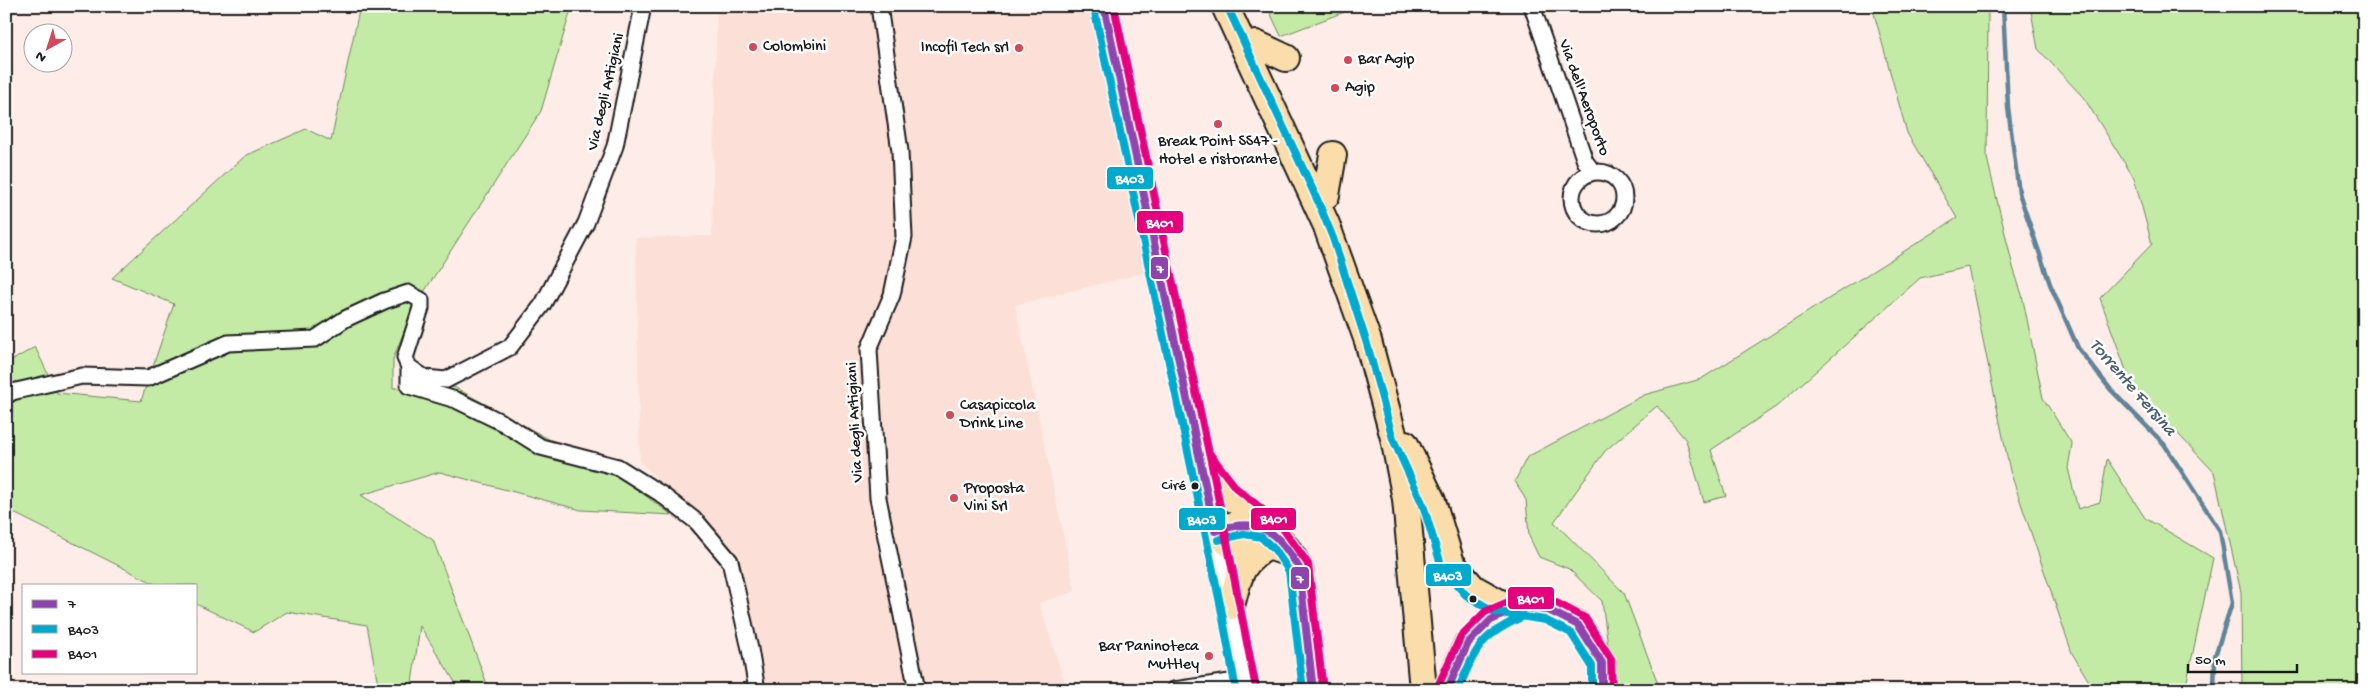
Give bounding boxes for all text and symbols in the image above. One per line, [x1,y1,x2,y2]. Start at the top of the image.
north arrow [22,22,72,72]
street label: Via degli Artigiani [584,31,630,154]
street label: Via dell'Aeroporto [1553,36,1613,159]
place label: Colombini [763,38,826,57]
place label: Incofil Tech srl [921,39,1009,58]
marker: Colombini [747,41,759,53]
marker: Incofil Tech srl [1013,42,1025,54]
text: N [32,47,50,66]
place label: Bar Agip [1357,51,1415,70]
marker: Bar Agip [1342,54,1354,66]
place label: Agip [1345,79,1375,98]
marker: Agip [1329,82,1341,94]
marker: Break Point SS47 - Hotel e ristorante [1212,118,1224,130]
place label: Break Point SS47 - Hotel e ristorante [1157,133,1278,170]
line badge: B403 [1106,166,1154,190]
text: B403 [1115,172,1145,189]
line badge: B401 [1136,210,1184,234]
text: B401 [1145,216,1174,233]
line badge: 7 [1150,256,1169,280]
text: 7 [1155,262,1164,279]
water label: Torrente Fersina [2084,335,2181,442]
street label: Via degli Artigiani [843,361,869,484]
place label: Casapiccola Drink Line [959,397,1036,434]
marker: Casapiccola Drink Line [944,409,956,421]
place label: Ciré [1162,477,1186,495]
place label: Proposta Vini Srl [963,480,1025,517]
marker: Ciré [1190,481,1200,491]
marker: Proposta Vini Srl [948,492,960,504]
line badge: B403 [1178,507,1226,531]
line badge: B401 [1250,507,1297,531]
text: B401 [1259,512,1288,529]
text: B403 [1187,513,1217,530]
line badge: B403 [1425,563,1472,587]
line badge: 7 [1290,566,1310,590]
text: B403 [1433,569,1463,586]
text: 7 [1295,572,1304,589]
legend [22,584,198,674]
line badge: B401 [1507,586,1555,610]
text: B401 [1516,592,1545,609]
unlabelled marker [1468,594,1478,604]
text: 7 [67,596,77,614]
text: B403 [67,622,99,640]
place label: Bar Paninoteca Muttley [1098,638,1200,675]
scale bar [2188,641,2296,673]
text: B401 [67,646,97,664]
marker: Bar Paninoteca Muttley [1203,650,1215,662]
text: 50 m [2195,652,2226,670]

